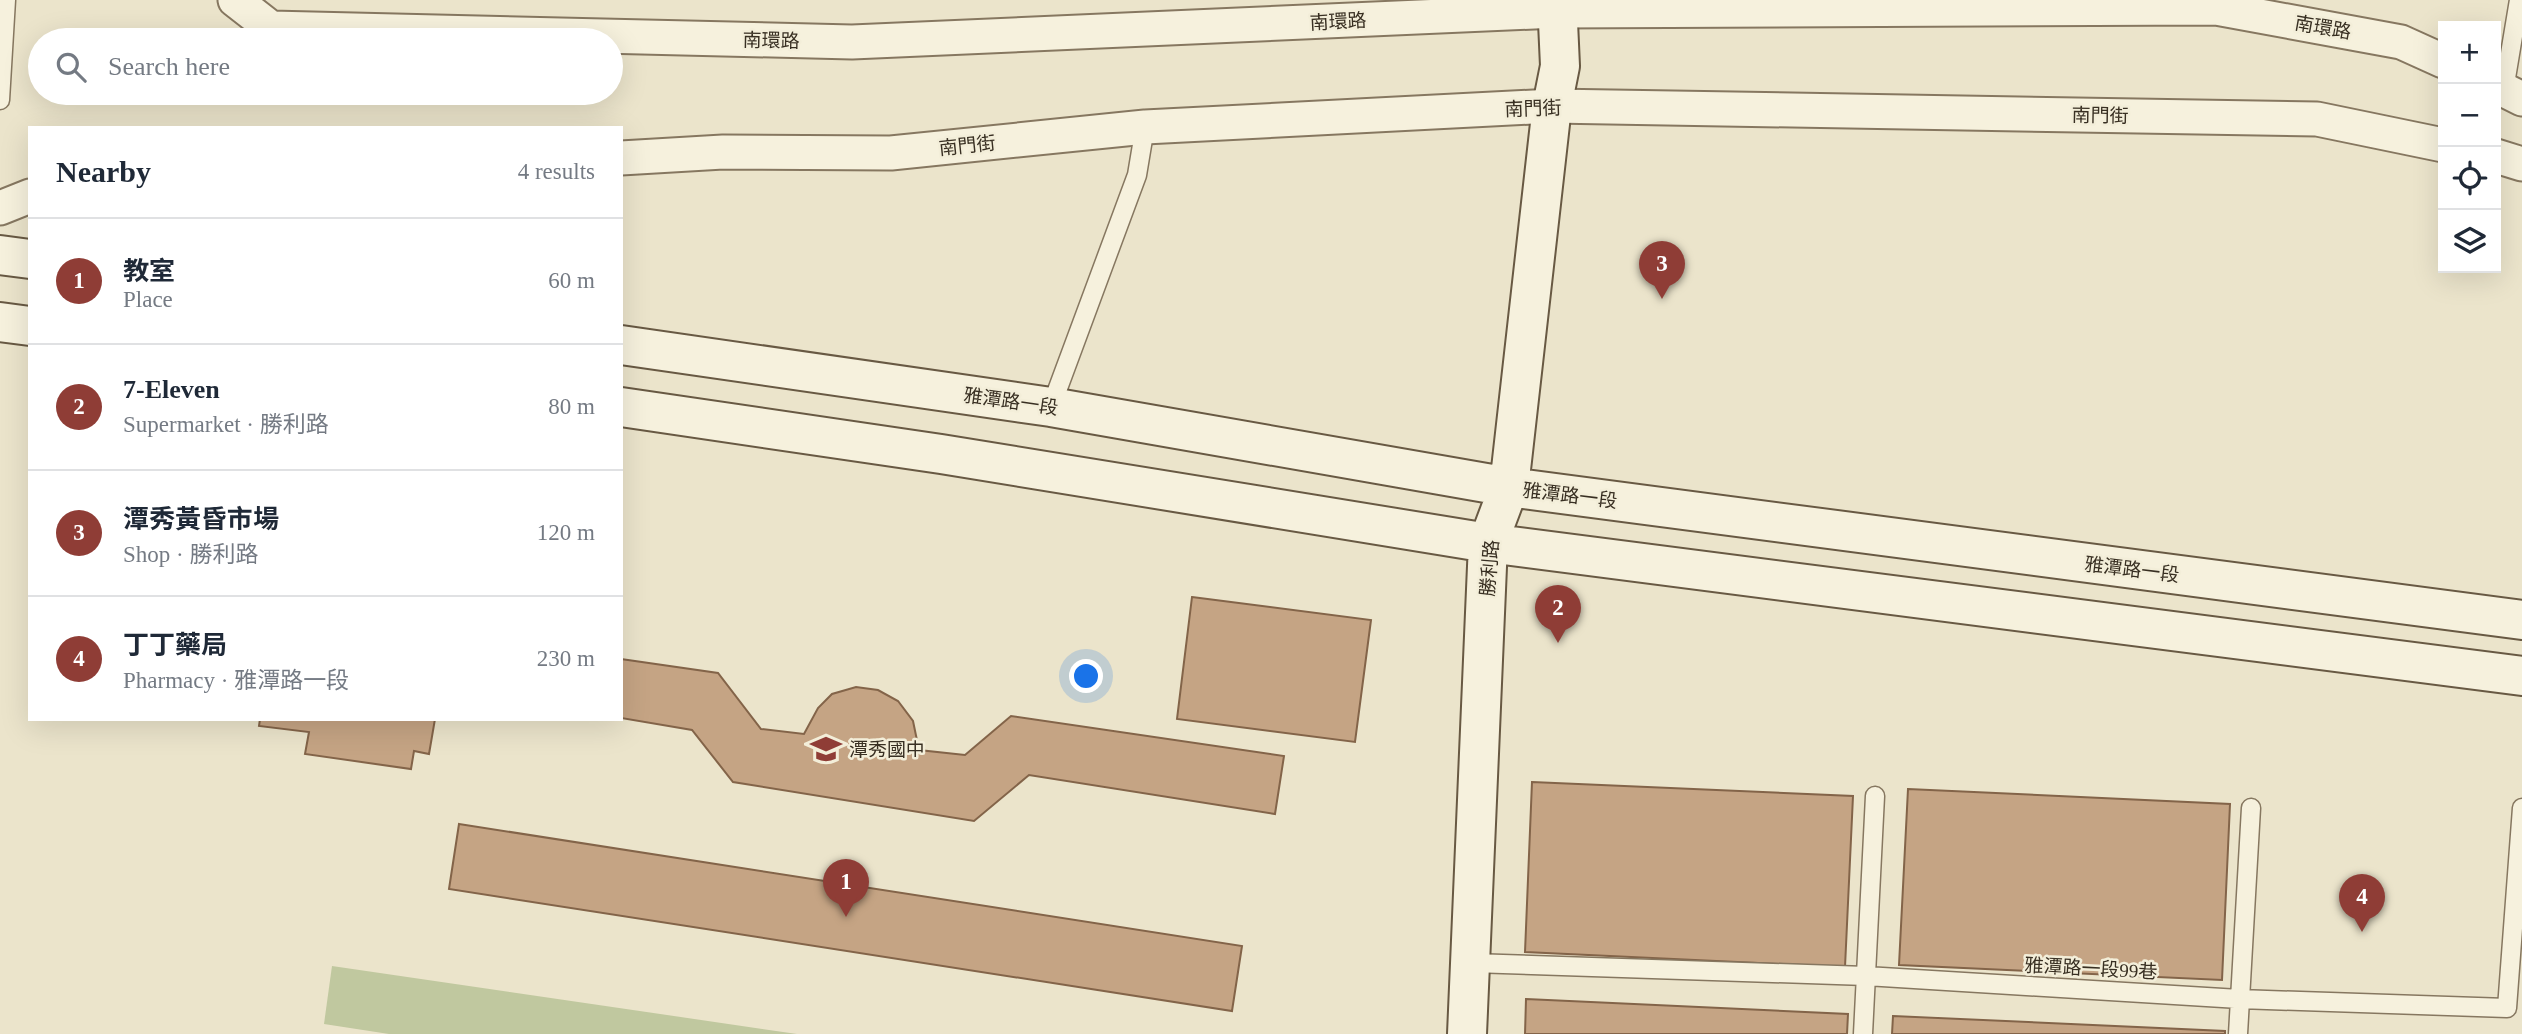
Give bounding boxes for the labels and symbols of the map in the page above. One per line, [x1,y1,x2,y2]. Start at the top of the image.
street label: 南環路 [1309,10,1367,33]
street label: 南環路 [2293,12,2353,43]
street label: 南環路 [742,30,800,51]
street label: 南門街 [1504,97,1562,120]
street label: 南門街 [2071,105,2129,126]
street label: 南門街 [938,132,997,159]
pin: 3 [1639,241,1685,299]
street label: 雅潭路一段 [962,384,1059,419]
street label: 雅潭路一段 [1522,479,1618,512]
street label: 勝利路 [1477,539,1502,597]
street label: 雅潭路一段 [2084,553,2180,586]
pin: 2 [1535,585,1581,643]
your location [1069,659,1103,693]
school or university icon: 潭秀國中 [809,732,843,766]
place label: 潭秀國中 [849,739,925,760]
pin: 1 [823,859,869,917]
pin: 4 [2339,874,2385,932]
street label: 雅潭路一段99巷 [2024,955,2158,982]

